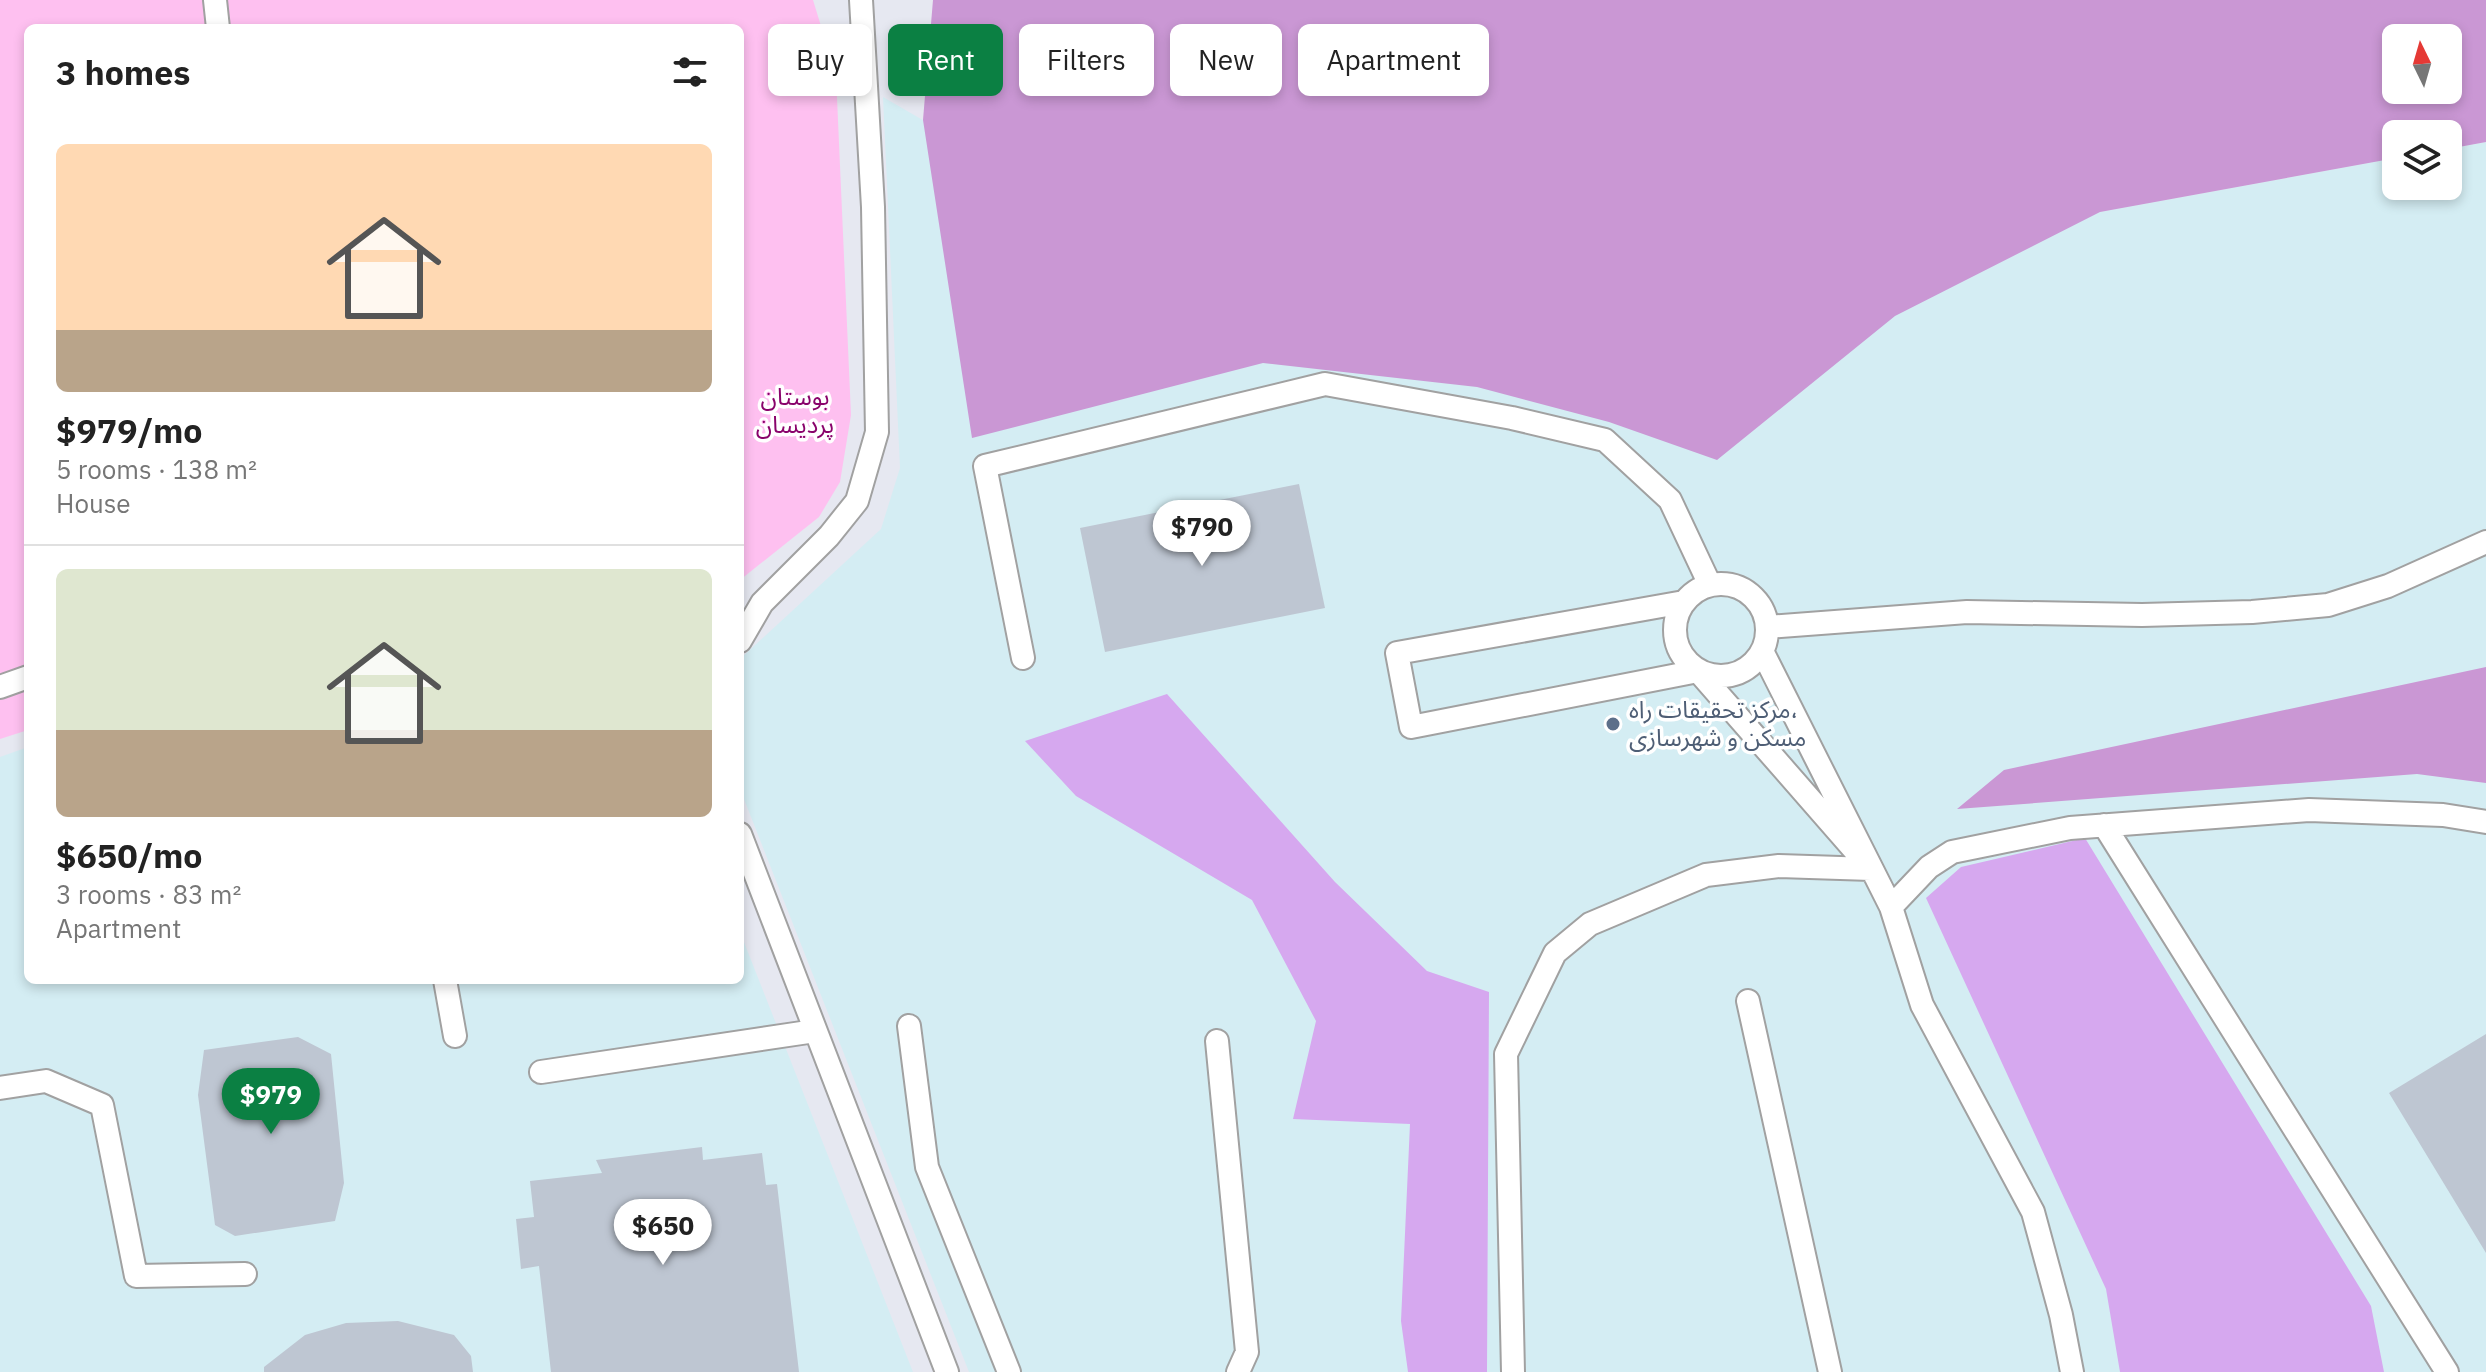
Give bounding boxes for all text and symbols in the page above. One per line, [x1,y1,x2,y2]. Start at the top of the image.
chip: Buy [768,24,872,96]
chip: Rent [888,24,1003,96]
chip: Filters [1019,24,1154,96]
chip: New [1170,24,1282,96]
chip: Apartment [1298,24,1489,96]
north arrow [2382,24,2462,104]
map controls [2382,24,2462,200]
text: 3 homes [56,50,191,94]
icon: filters [668,50,712,94]
button: layers [2382,120,2462,200]
icon: home [312,196,456,340]
park label: بوستان پردیسان [756,380,834,440]
text: $979/mo [56,408,203,452]
text: 5 rooms · 138 m² [56,452,257,486]
text: House [56,486,131,520]
pin: $790 [1155,500,1249,568]
text: $790 [1171,509,1233,543]
icon: home [312,621,456,765]
place label: مرکز تحقیقات راه، مسکن و شهرسازی [1629,693,1806,753]
marker: مرکز تحقیقات راه، مسکن و شهرسازی [1604,715,1622,733]
text: $650/mo [56,833,203,877]
text: 3 rooms · 83 m² [56,877,241,911]
text: Apartment [56,911,181,945]
pin: $979 [224,1068,318,1136]
text: $979 [240,1077,302,1111]
pin: $650 [616,1199,710,1267]
text: $650 [632,1208,694,1242]

